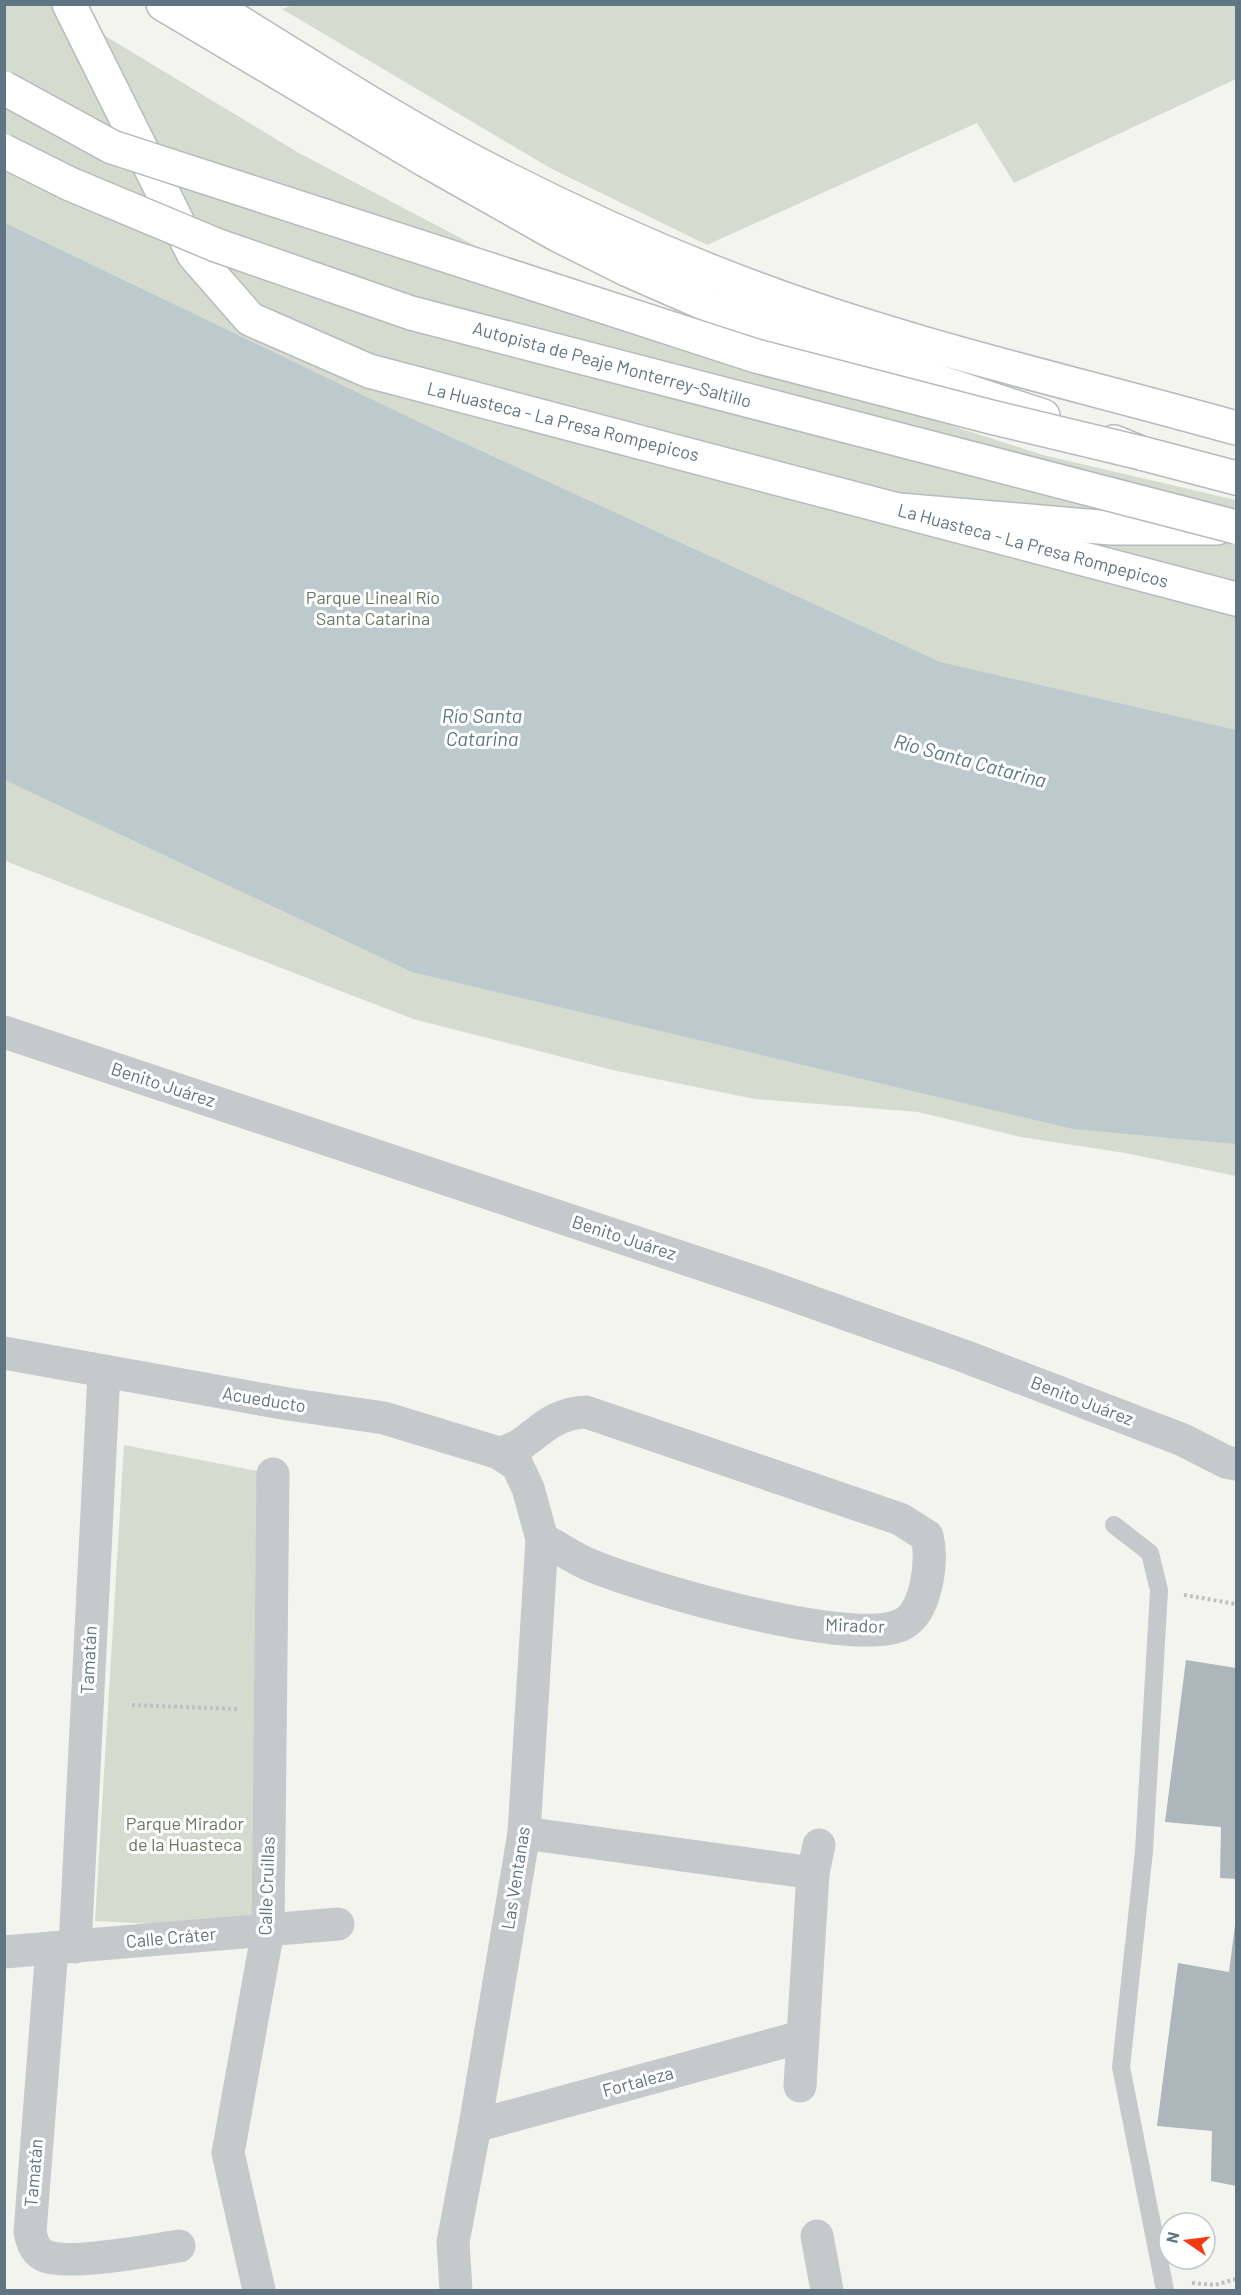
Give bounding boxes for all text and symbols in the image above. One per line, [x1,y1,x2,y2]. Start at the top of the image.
street label: Autopista de Peaje Monterrey-Saltillo [471,316,754,412]
street label: La Huasteca - La Presa Rompepicos [425,377,701,466]
street label: La Huasteca - La Presa Rompepicos [895,498,1171,592]
park label: Parque Lineal Río Santa Catarina [306,586,440,629]
water label: Río Santa Catarina [442,703,522,750]
water label: Río Santa Catarina [891,728,1049,792]
street label: Benito Juárez [108,1057,218,1111]
street label: Benito Juárez [569,1210,679,1264]
street label: Benito Juárez [1028,1370,1137,1430]
street label: Acueducto [221,1382,307,1416]
street label: Mirador [825,1613,886,1637]
street label: Tamatán [75,1625,101,1695]
park label: Parque Mirador de la Huasteca [126,1812,245,1855]
street label: Las Ventanas [496,1825,534,1931]
street label: Calle Cruillas [253,1836,279,1936]
street label: Calle Cráter [125,1922,217,1952]
street label: Fortaleza [600,2061,676,2101]
street label: Tamatán [19,2138,47,2208]
north arrow [1157,2211,1217,2271]
text: N [1161,2230,1182,2245]

